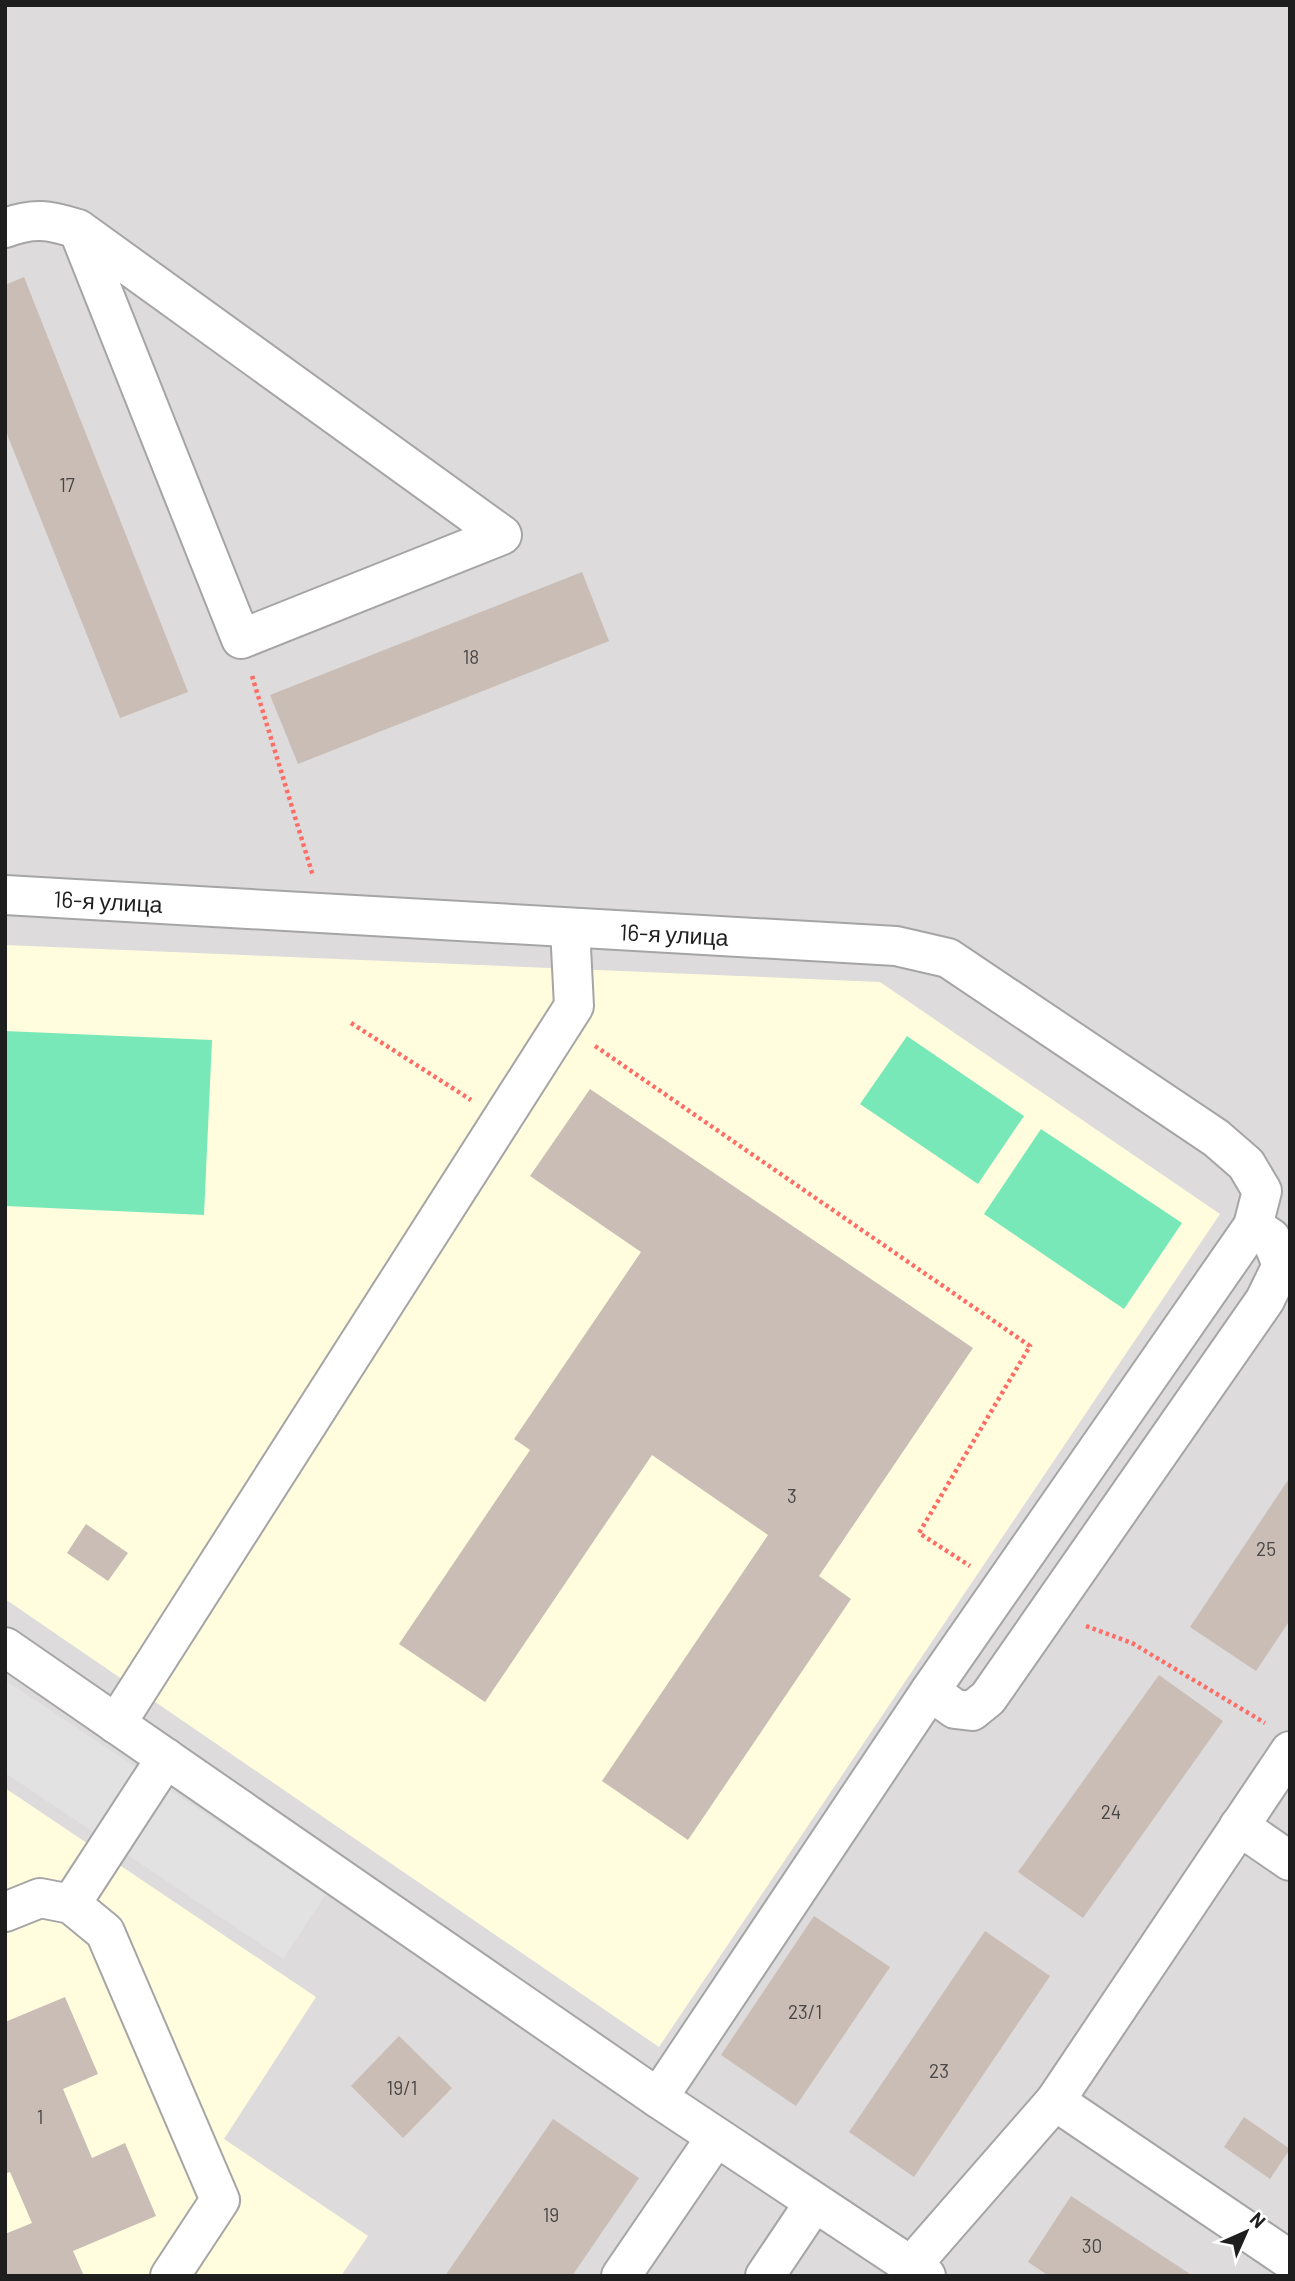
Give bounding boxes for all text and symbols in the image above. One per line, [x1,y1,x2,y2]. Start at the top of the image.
house number: 17 [59,473,75,496]
house number: 18 [463,645,479,668]
street label: 16-я улица [53,884,163,918]
street label: 16-я улица [619,917,729,951]
house number: 3 [787,1484,797,1507]
house number: 25 [1256,1537,1276,1560]
house number: 24 [1101,1800,1121,1823]
house number: 23/1 [788,2000,822,2023]
house number: 23 [929,2059,949,2082]
house number: 19/1 [387,2076,417,2099]
house number: 1 [37,2105,43,2128]
north arrow [1211,2197,1281,2267]
house number: 19 [543,2203,559,2226]
text: N [1246,2207,1271,2232]
house number: 30 [1082,2234,1102,2257]

